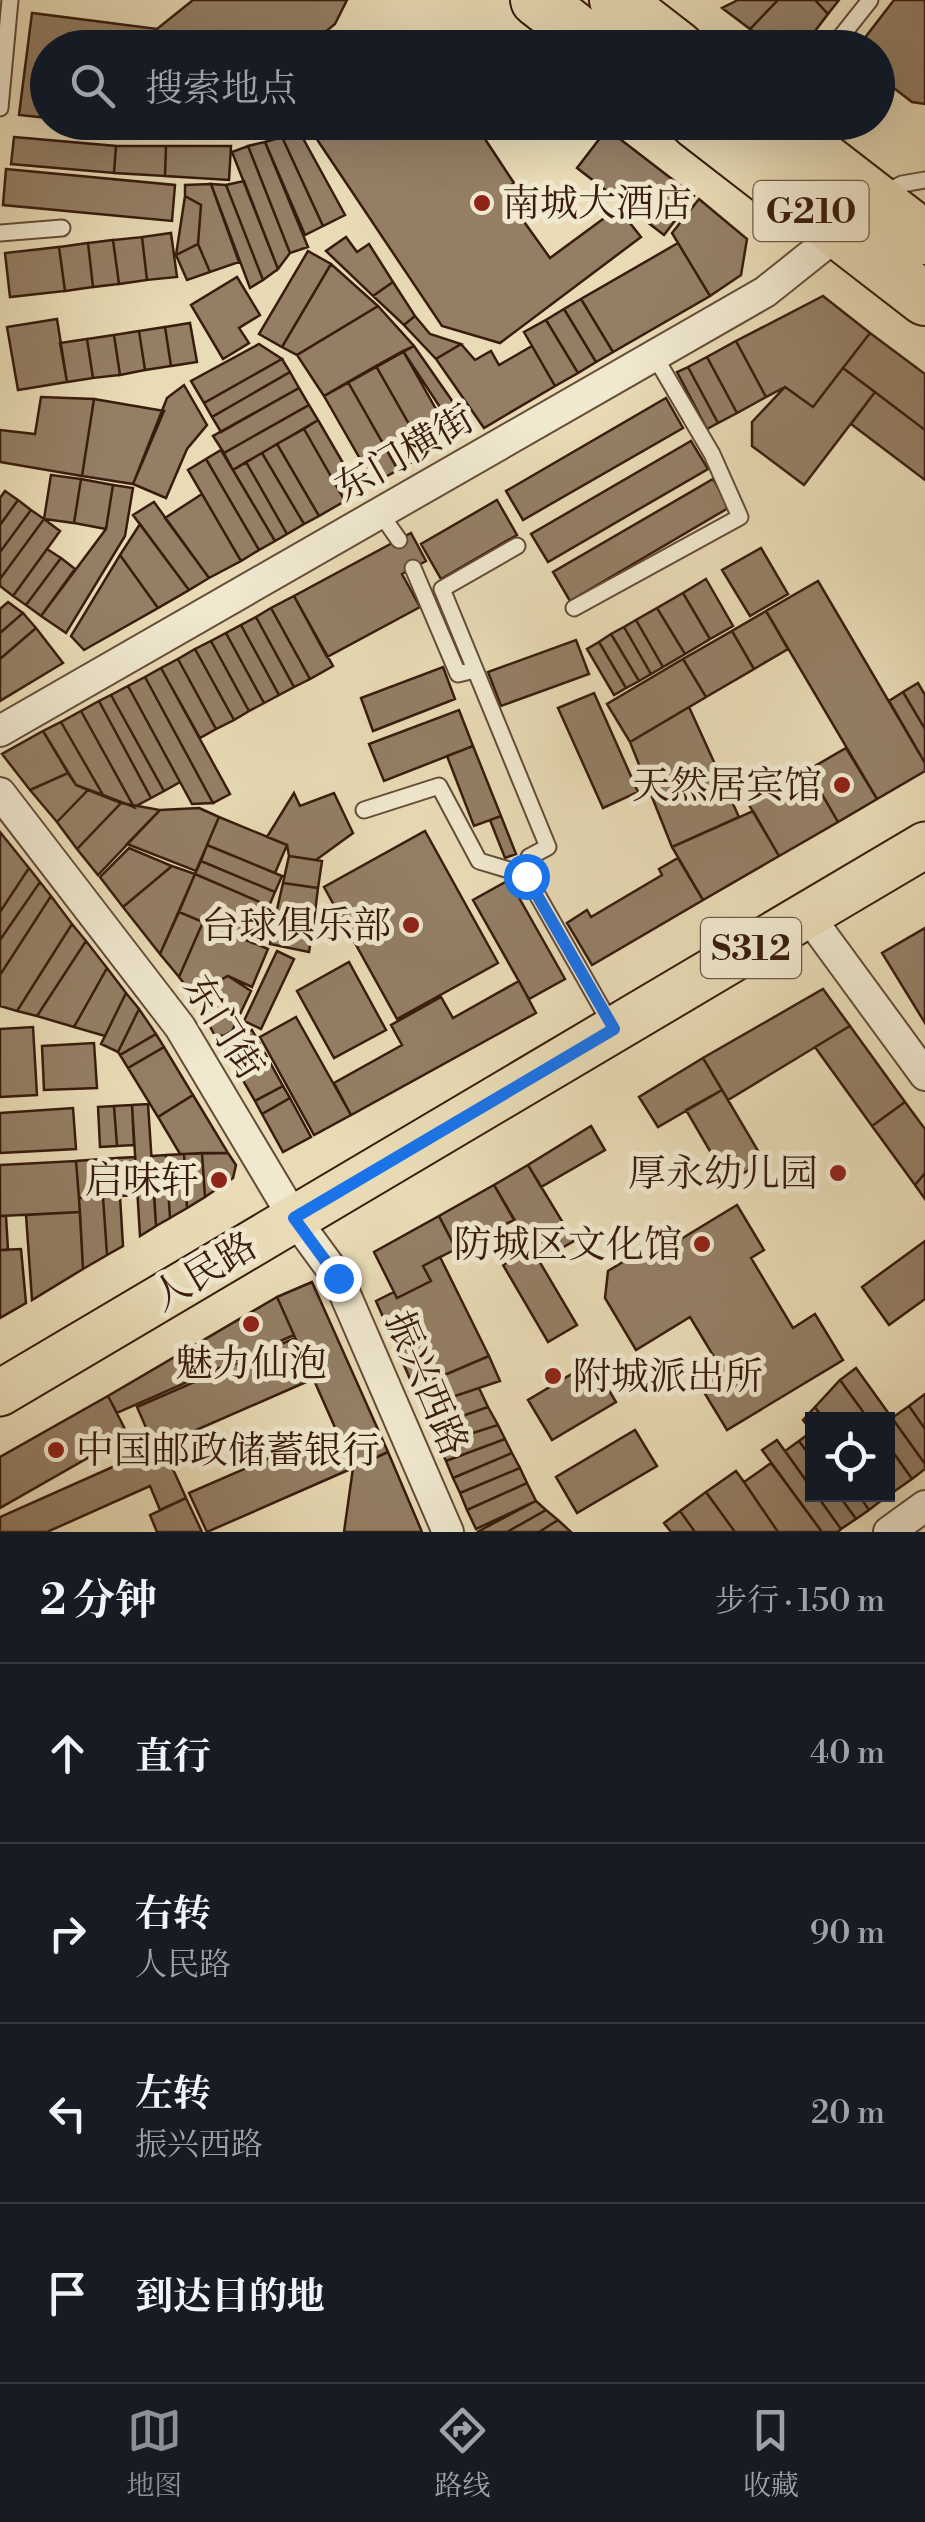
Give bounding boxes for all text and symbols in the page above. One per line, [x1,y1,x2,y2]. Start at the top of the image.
search box [30,30,895,140]
icon: search [65,58,120,113]
text: 搜索地点 [145,66,297,113]
place label: 南城大酒店 [502,181,692,228]
road number: G210 [754,181,868,241]
marker: 南城大酒店 [471,192,493,214]
street label: 东门横街 [327,396,482,513]
place label: 天然居宾馆 [632,763,822,810]
marker: 天然居宾馆 [831,774,853,796]
route start [504,854,550,900]
place label: 台球俱乐部 [201,903,391,950]
marker: 台球俱乐部 [400,914,422,936]
road number: S312 [701,918,801,978]
street label: 东门街 [173,967,273,1089]
place label: 厚永幼儿园 [628,1151,818,1198]
place label: 启味轩 [85,1158,199,1205]
marker: 厚永幼儿园 [827,1162,849,1184]
marker: 启味轩 [208,1169,230,1191]
place label: 防城区文化馆 [454,1222,682,1269]
street label: 人民路 [144,1223,266,1322]
marker: 防城区文化馆 [691,1233,713,1255]
route end [316,1256,362,1302]
street label: 振兴西路 [374,1304,477,1463]
marker: 魅力仙泡 [240,1313,262,1335]
place label: 魅力仙泡 [175,1341,327,1388]
place label: 附城派出所 [573,1354,763,1401]
marker: 附城派出所 [542,1365,564,1387]
map controls [805,1412,895,1502]
button: locate [805,1412,895,1502]
place label: 中国邮政储蓄银行 [76,1428,380,1475]
marker: 中国邮政储蓄银行 [45,1439,67,1461]
text: 2 分钟 [40,1575,157,1628]
text: 步行 · 150 m [715,1581,885,1621]
icon: ahead [40,1726,95,1781]
text: 40 m [810,1733,885,1773]
text: 直行 [135,1734,211,1781]
text: 右转 [135,1891,211,1938]
icon: right [40,1906,95,1961]
text: 90 m [810,1913,885,1953]
text: 人民路 [135,1945,231,1985]
text: 左转 [135,2071,211,2118]
icon: left [40,2086,95,2141]
text: 20 m [811,2093,885,2133]
text: 振兴西路 [135,2125,263,2165]
icon: arrive [40,2266,95,2321]
text: 到达目的地 [135,2274,325,2321]
tab: 地图 [126,2403,182,2504]
tab: 路线 [434,2403,491,2504]
tab: 收藏 [743,2403,799,2504]

